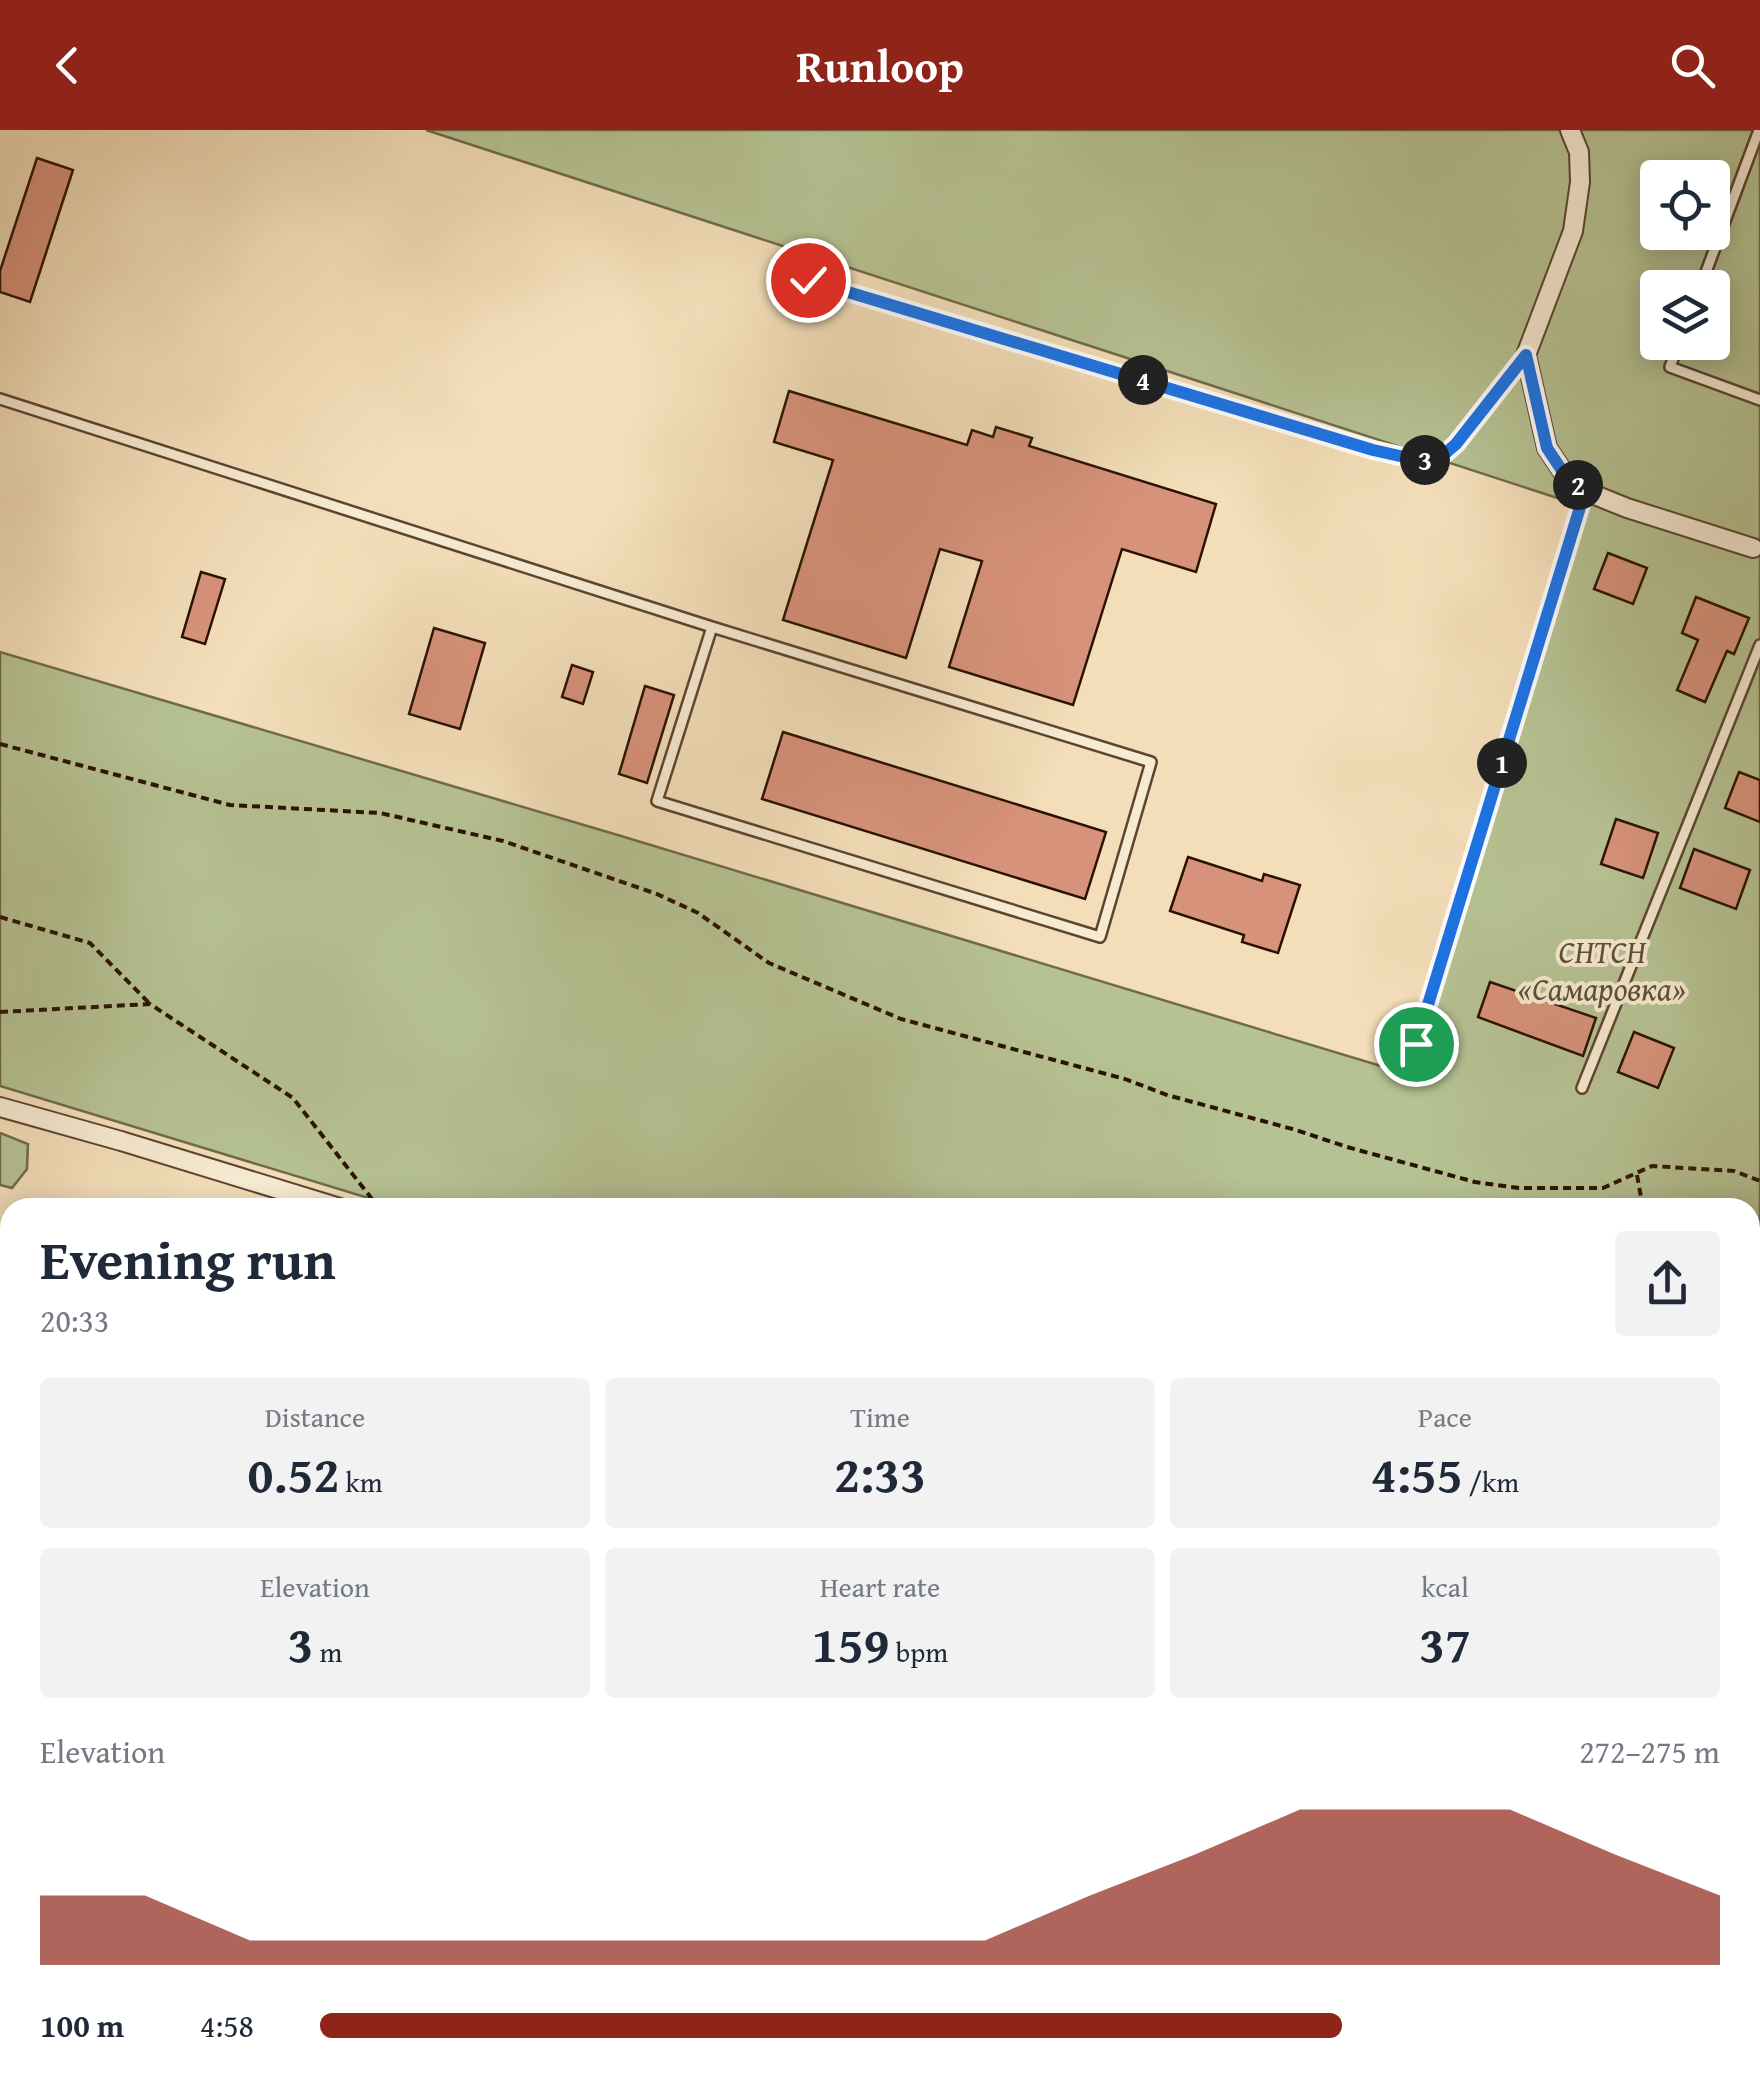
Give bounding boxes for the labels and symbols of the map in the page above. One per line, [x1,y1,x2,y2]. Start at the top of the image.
pin [766,238,851,323]
pin: 4 [1118,355,1168,405]
pin: 3 [1400,435,1450,485]
pin: 2 [1553,460,1603,510]
pin: 1 [1477,738,1527,788]
park label: СНТСН «Самаровка» [1518,928,1686,1012]
pin [1374,1002,1459,1087]

